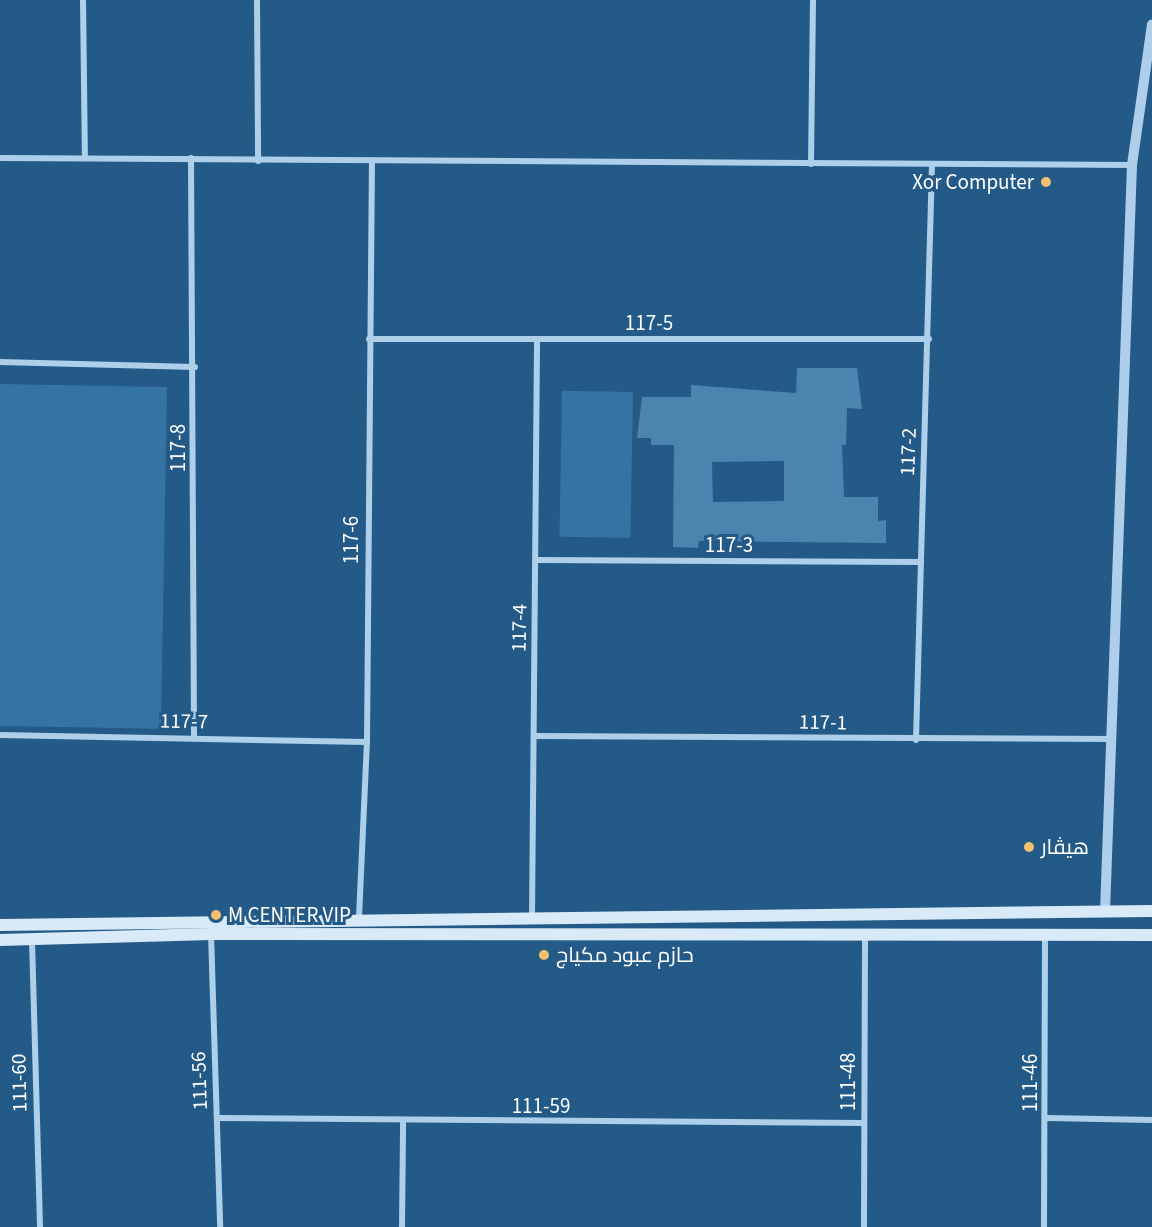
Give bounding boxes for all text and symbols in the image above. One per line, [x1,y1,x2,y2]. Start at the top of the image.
place label: Xor Computer [912,169,1034,195]
marker: Xor Computer [1039,175,1053,189]
street label: 117-5 [625,310,673,336]
street label: 117-8 [165,424,191,472]
street label: 117-2 [895,427,921,477]
street label: 117-6 [338,516,364,564]
street label: 117-3 [705,532,753,558]
street label: 117-4 [506,604,532,652]
street label: 117-7 [160,708,208,734]
street label: 117-1 [799,709,847,735]
place label: هيڤار [1041,834,1089,860]
marker: هيڤار [1022,840,1036,854]
place label: M CENTER VIP [228,902,351,928]
marker: M CENTER VIP [209,908,223,922]
place label: حازم عبود مكياج [556,942,694,968]
marker: حازم عبود مكياج [537,948,551,962]
street label: 111-56 [185,1051,213,1111]
street label: 111-60 [6,1053,32,1113]
street label: 111-48 [835,1053,861,1111]
street label: 111-46 [1017,1054,1043,1112]
street label: 111-59 [512,1093,570,1119]

